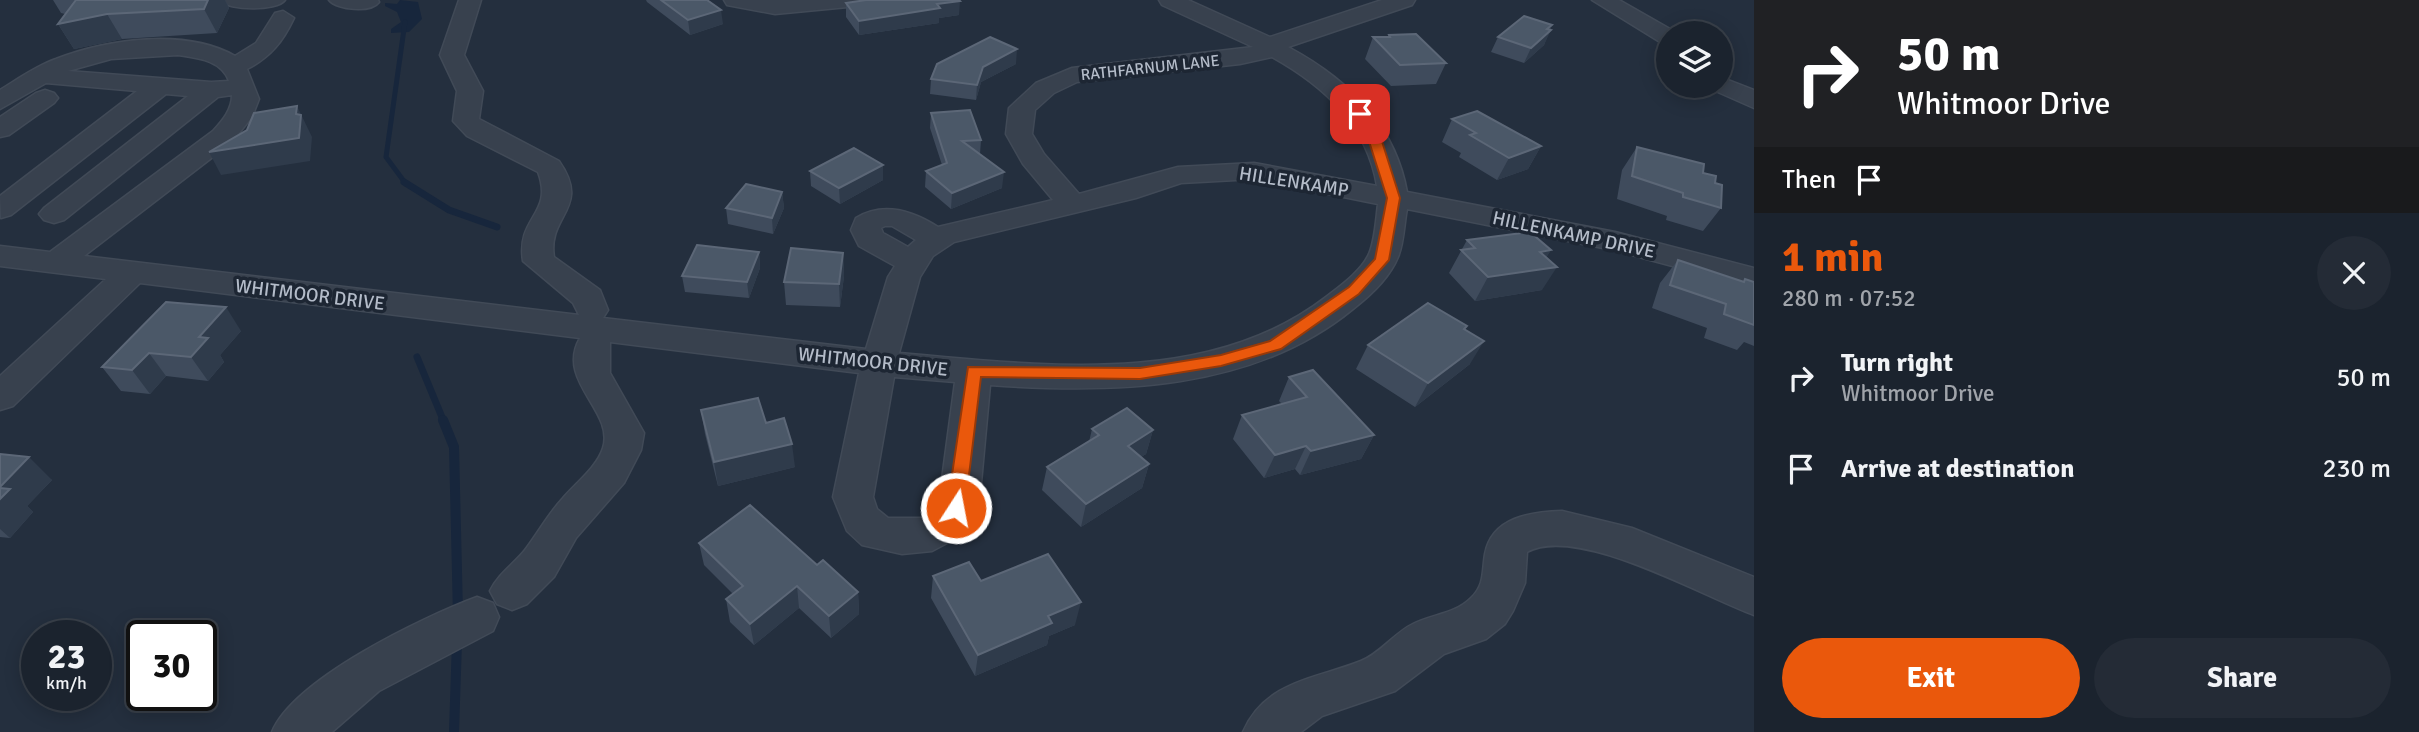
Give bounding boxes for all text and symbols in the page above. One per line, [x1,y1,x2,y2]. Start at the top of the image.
map controls [1656,21,1733,98]
button: layers [1656,21,1733,98]
text: 50 m [1897,24,2000,84]
icon: right [1782,28,1873,119]
street label: RATHFARNUM LANE [1080,51,1221,85]
pin [1330,84,1390,144]
text: Whitmoor Drive [1897,84,2111,123]
icon: arrive [1341,95,1379,133]
street label: HILLENKAMP [1237,161,1351,203]
icon: arrive [1850,161,1888,199]
text: Then [1782,164,1836,196]
street label: HILLENKAMP DRIVE [1490,206,1657,264]
text: 1 min [1782,232,1883,283]
button: close [2317,236,2391,310]
street label: WHITMOOR DRIVE [234,274,386,316]
text: 280 m · 07:52 [1782,284,1916,313]
street label: WHITMOOR DRIVE [797,342,949,382]
text: Turn right [1841,347,1953,379]
icon: right [1782,359,1820,397]
text: 50 m [2336,362,2391,394]
text: Whitmoor Drive [1841,379,1994,408]
icon: arrive [1782,450,1820,488]
text: Arrive at destination [1841,453,2074,485]
text: 230 m [2322,453,2391,485]
position arrow [919,471,993,545]
speed limit sign: 30 [126,620,217,711]
text: 23 [48,635,85,678]
button: Exit [1782,638,2080,718]
button: Share [2094,638,2391,718]
text: km/h [46,672,87,694]

